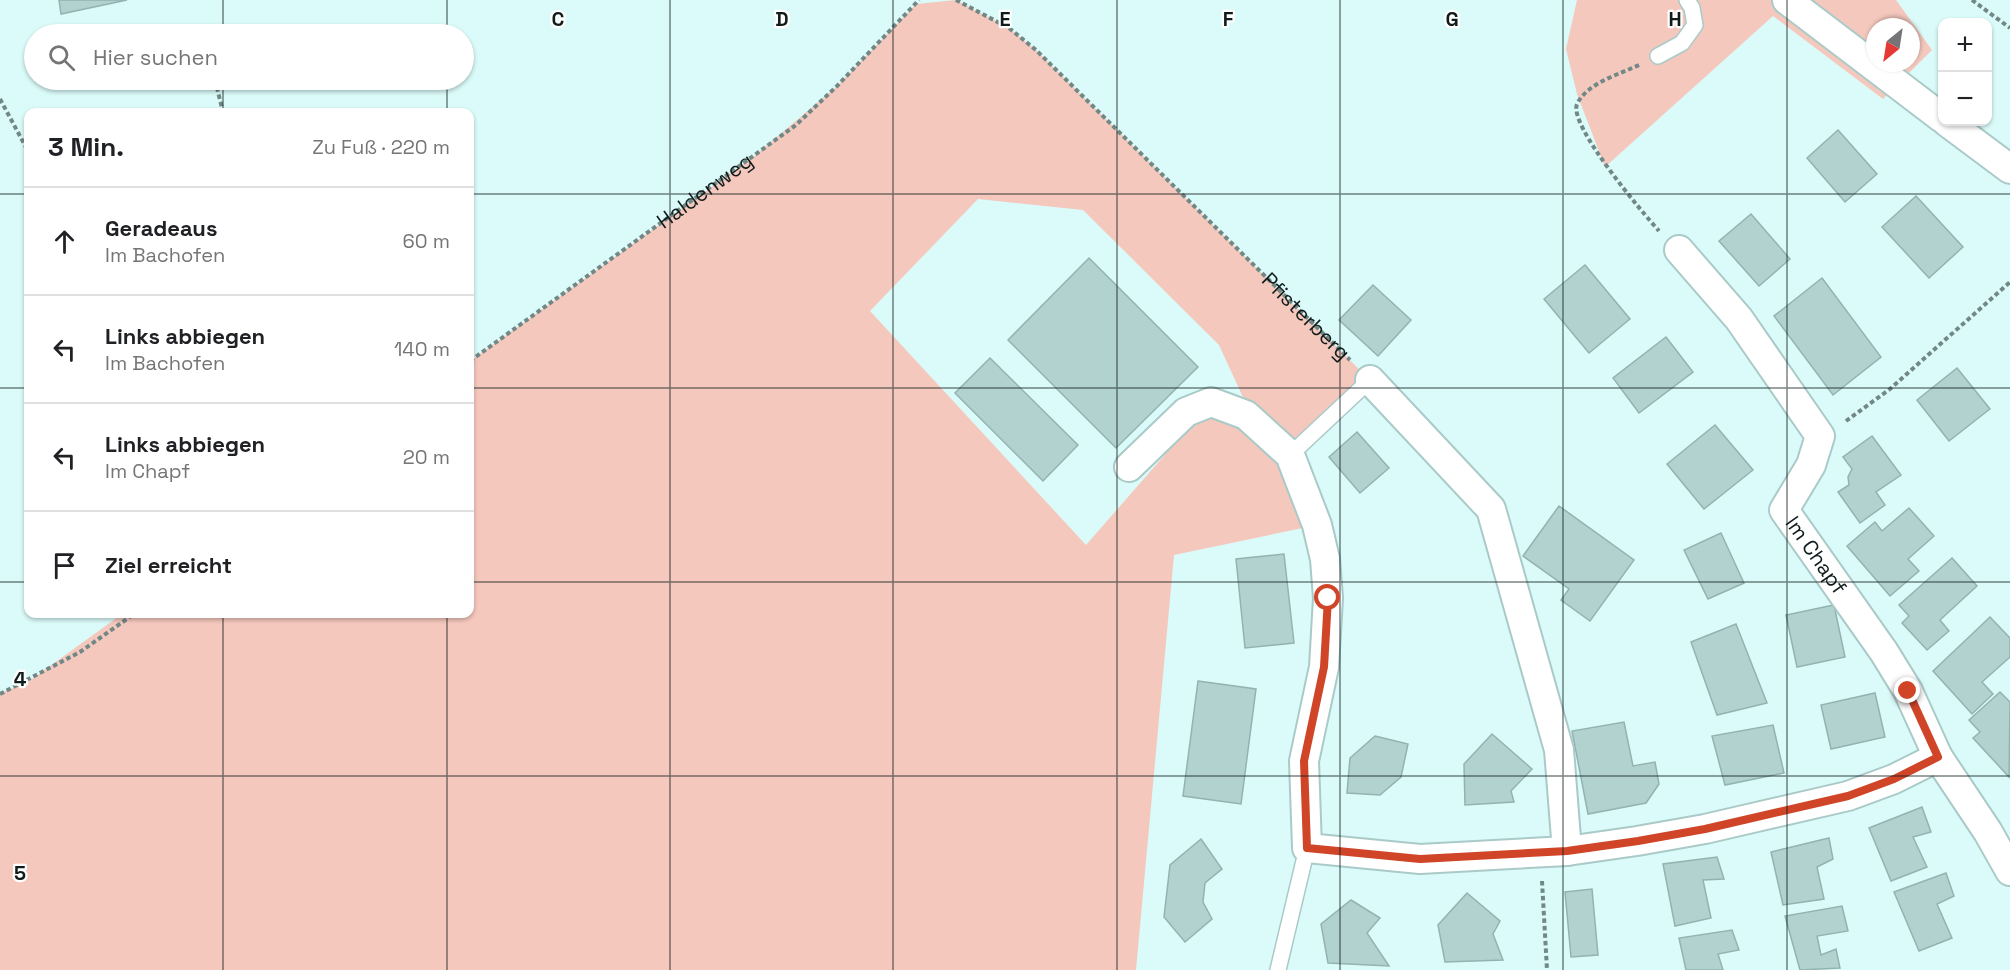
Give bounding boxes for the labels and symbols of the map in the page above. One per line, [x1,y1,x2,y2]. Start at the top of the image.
text: C [552,6,565,32]
text: D [775,6,789,32]
text: E [999,6,1011,32]
text: F [1223,6,1234,32]
text: G [1445,6,1459,32]
text: H [1668,6,1682,32]
north arrow [1866,18,1920,72]
street label: Haldenweg [651,147,758,234]
street label: Pfisterberg [1256,266,1356,366]
street label: Im Chapf [1780,511,1853,599]
route start [1314,584,1340,610]
text: 4 [14,666,27,692]
route end [1894,677,1920,703]
text: 5 [14,860,26,886]

